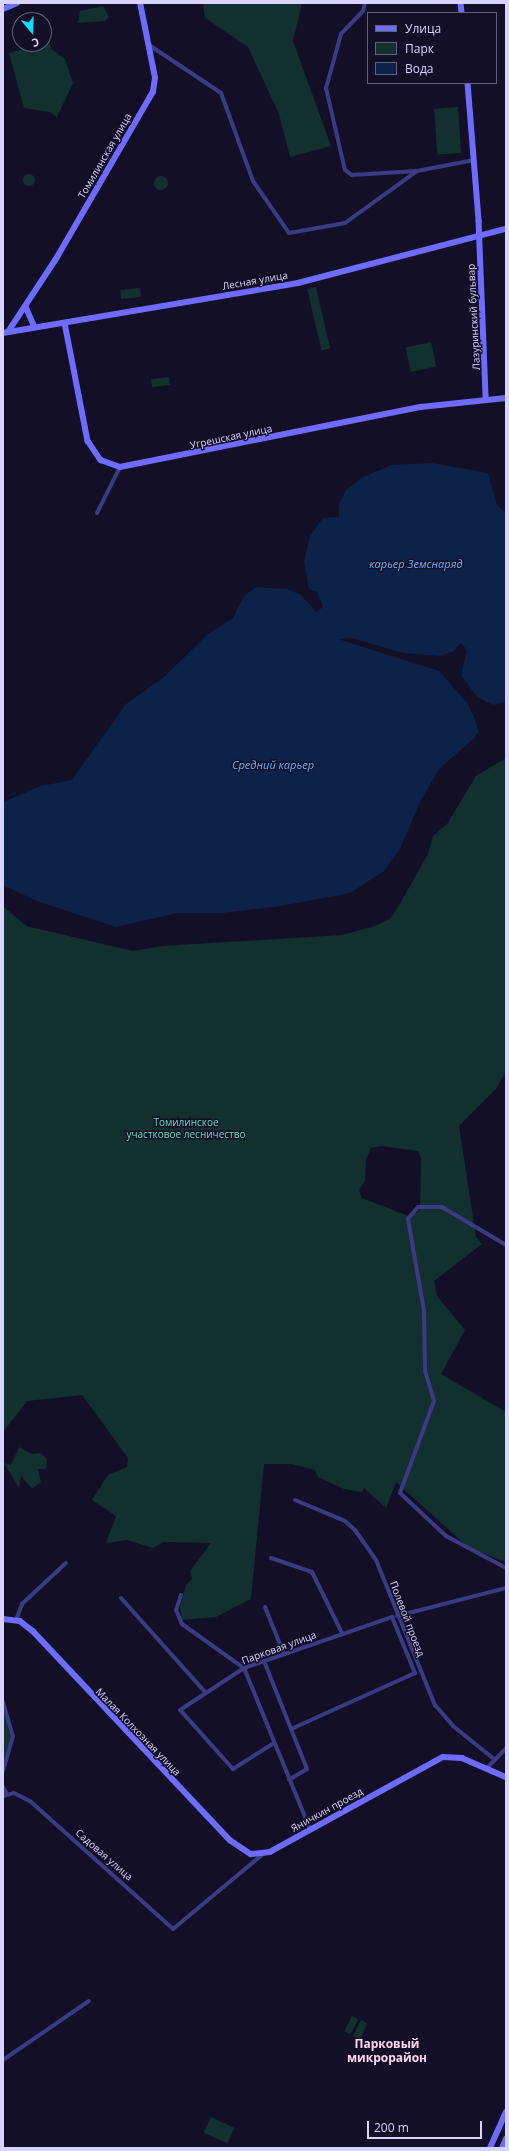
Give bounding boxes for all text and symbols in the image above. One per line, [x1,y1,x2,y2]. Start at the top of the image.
north arrow [12,12,52,52]
legend [367,12,497,84]
text: Улица [405,20,441,37]
text: С [30,35,42,51]
text: Парк [405,40,434,57]
text: Вода [405,60,434,77]
street label: Томилинская улица [76,111,134,201]
street label: Лазуринский бульвар [465,264,483,370]
street label: Лесная улица [221,269,289,293]
street label: Угрешская улица [189,422,273,452]
water label: карьер Земснаряд [369,557,463,571]
water label: Средний карьер [232,758,314,772]
park label: Томилинское участковое лесничество [126,1116,246,1140]
street label: Полевой проезд [387,1580,427,1658]
street label: Парковая улица [240,1629,318,1667]
street label: Малая Колхозная улица [93,1686,183,1778]
street label: Яничкин проезд [289,1785,365,1835]
street label: Садовая улица [73,1827,135,1883]
district label: Парковый микрорайон [347,2037,427,2065]
scale bar [369,2113,484,2139]
text: 200 m [374,2119,409,2136]

